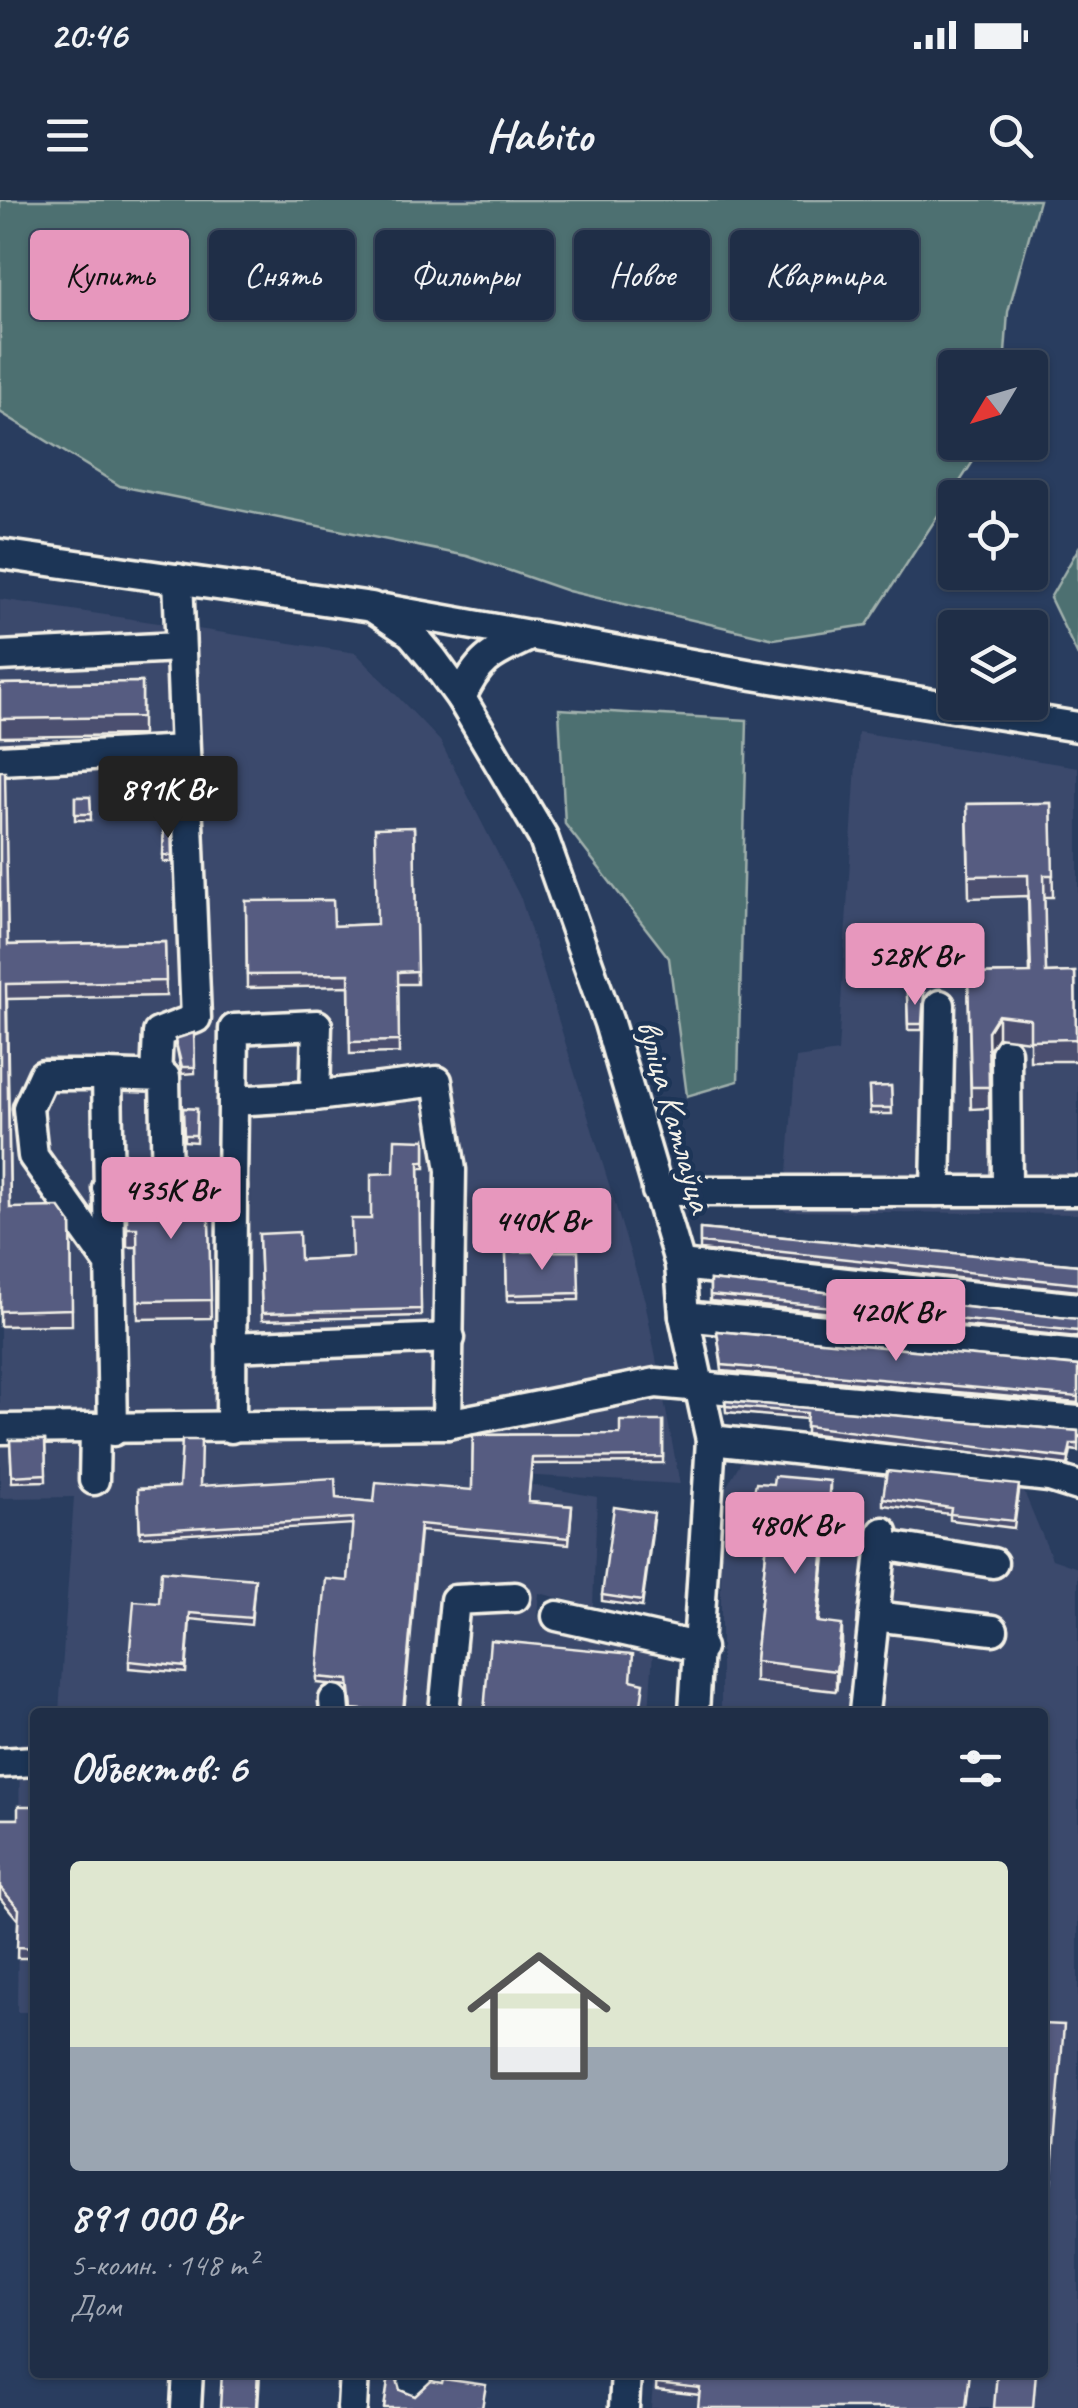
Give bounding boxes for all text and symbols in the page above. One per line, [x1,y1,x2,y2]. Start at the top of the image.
text: 20:46 [50,12,127,59]
text: Habito [486,107,592,164]
icon: menu [40,108,95,163]
icon: search [983,108,1038,163]
chip: Купить [30,230,189,320]
chip: Снять [209,230,355,320]
chip: Фильтры [375,230,554,320]
chip: Новое [574,230,710,320]
chip: Квартира [730,230,919,320]
north arrow [938,350,1048,460]
map controls [938,350,1048,720]
button: locate [938,480,1048,590]
button: layers [938,610,1048,720]
pin: 891K Br [76,756,260,841]
text: 891K Br [120,768,216,809]
pin: 528K Br [823,923,1007,1008]
text: 528K Br [868,935,962,976]
street label: вуліца Катлаўца [626,1014,725,1220]
pin: 435K Br [79,1157,263,1242]
text: 435K Br [124,1169,218,1210]
pin: 440K Br [450,1188,634,1273]
text: 440K Br [494,1200,590,1241]
pin: 420K Br [804,1279,988,1364]
text: 420K Br [848,1291,944,1332]
pin: 480K Br [703,1492,887,1577]
text: 480K Br [747,1504,843,1545]
icon: filters [953,1741,1008,1796]
text: Объектов: 6 [70,1742,247,1795]
icon: home [449,1926,629,2106]
text: 891 000 Br [70,2191,240,2244]
text: 5-комн. · 148 m² [70,2244,257,2285]
text: Дом [70,2285,121,2326]

